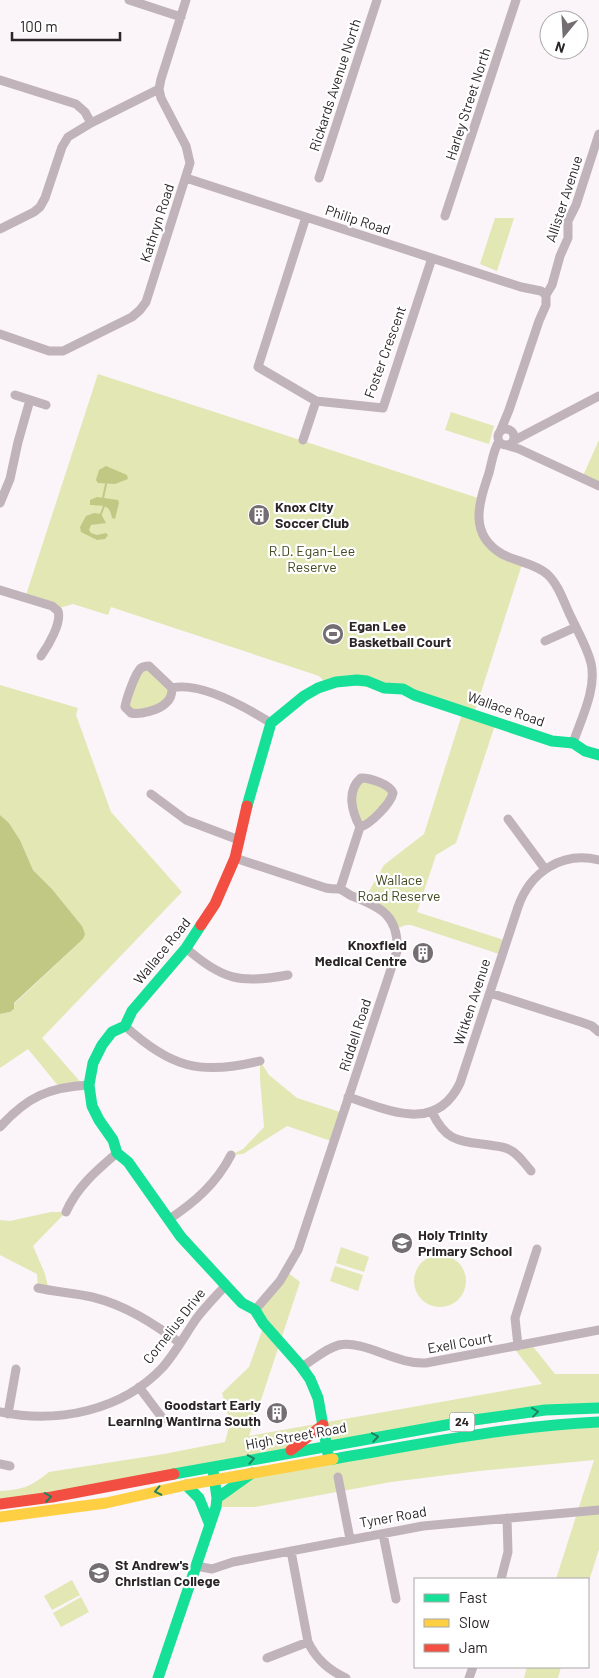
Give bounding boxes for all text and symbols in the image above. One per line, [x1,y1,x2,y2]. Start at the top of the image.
scale bar [12,10,120,42]
north arrow [539,10,589,60]
text: 100 m [20,17,58,35]
street label: Rickards Avenue North [305,17,364,153]
text: N [553,38,567,57]
street label: Harley Street North [441,45,494,162]
street label: Allister Avenue [542,153,586,244]
street label: Kathryn Road [136,181,177,264]
street label: Philip Road [323,201,393,238]
street label: Foster Crescent [360,303,409,400]
place label: Knox City Soccer Club [275,498,349,531]
building icon: Knox City Soccer Club [247,503,271,527]
park label: R.D. Egan-Lee Reserve [269,542,355,575]
place label: Egan Lee Basketball Court [349,617,451,650]
sports icon: Egan Lee Basketball Court [321,622,345,646]
street label: Wallace Road [465,687,547,730]
park label: Wallace Road Reserve [357,871,441,904]
street label: Wallace Road [130,914,194,987]
place label: Knoxfield Medical Centre [315,936,407,969]
building icon: Knoxfield Medical Centre [411,941,435,965]
street label: Witken Avenue [450,956,494,1047]
street label: Riddell Road [335,997,374,1073]
place label: Holy Trinity Primary School [418,1226,512,1259]
school or university icon: Holy Trinity Primary School [390,1231,414,1255]
street label: Cornelius Drive [139,1285,208,1367]
street label: Exell Court [426,1328,494,1357]
place label: Goodstart Early Learning Wantirna South [108,1396,261,1429]
building icon: Goodstart Early Learning Wantirna South [265,1401,289,1425]
one-way arrow [532,1407,540,1418]
road number: 24 [450,1412,474,1431]
street label: High Street Road [244,1418,348,1453]
one-way arrow [370,1433,379,1443]
one-way arrow [247,1454,255,1464]
one-way arrow [154,1485,163,1496]
one-way arrow [44,1493,53,1503]
street label: Tyner Road [358,1502,428,1531]
place label: St Andrew's Christian College [115,1556,220,1589]
school or university icon: St Andrew's Christian College [87,1561,111,1585]
legend [414,1578,589,1668]
text: Fast [459,1588,487,1606]
text: Slow [459,1613,490,1631]
text: Jam [459,1638,488,1656]

